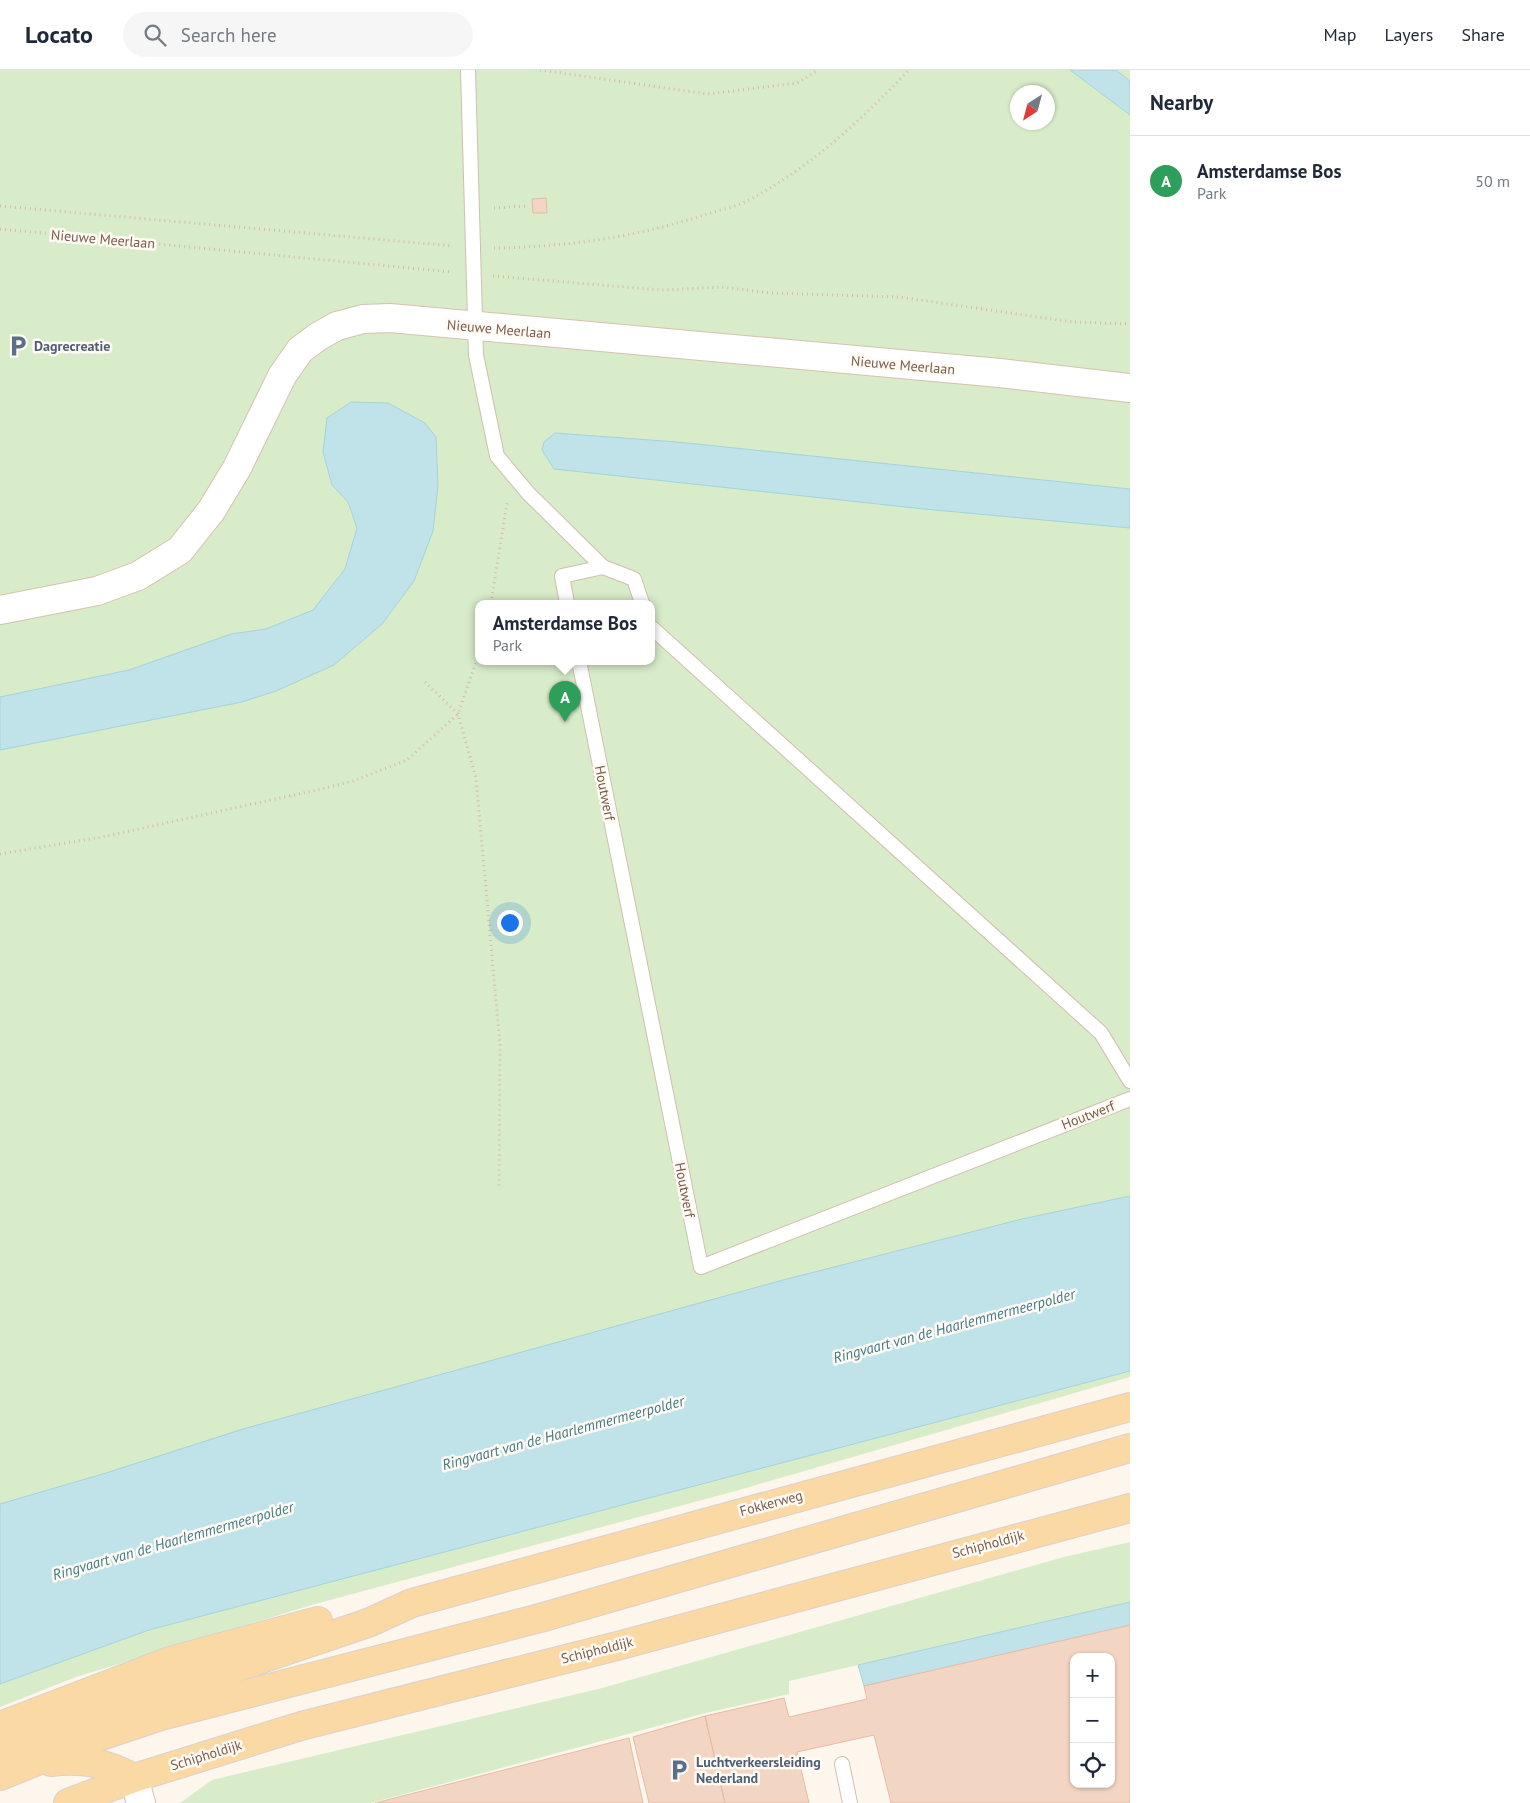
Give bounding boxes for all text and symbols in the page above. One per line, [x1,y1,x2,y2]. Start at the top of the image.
search box [123,12,473,57]
text: Locato [25,19,93,50]
icon: search [141,21,169,49]
text: Search here [181,23,277,47]
text: Map [1324,23,1356,46]
text: Layers [1384,23,1433,46]
text: Share [1461,23,1505,46]
north arrow [1010,85,1055,130]
text: Nearby [1150,89,1213,116]
text: Amsterdamse Bos [1197,159,1342,183]
text: A [1161,171,1171,191]
text: 50 m [1475,171,1510,191]
text: Park [1197,183,1226,203]
street label: Nieuwe Meerlaan [50,225,156,253]
street label: Nieuwe Meerlaan [446,315,552,343]
parking icon: Dagrecreatie [5,333,31,359]
place label: Dagrecreatie [34,337,110,355]
street label: Nieuwe Meerlaan [850,351,956,379]
popup [475,600,655,665]
text: Amsterdamse Bos [493,611,637,635]
text: Park [493,635,522,655]
pin: A [549,681,581,722]
street label: Houtwerf [591,764,619,823]
your location [497,910,523,936]
street label: Houtwerf [1059,1096,1118,1133]
street label: Houtwerf [671,1161,699,1220]
water label: Ringvaart van de Haarlemmermeerpolder [831,1284,1078,1367]
water label: Ringvaart van de Haarlemmermeerpolder [440,1391,687,1474]
street label: Fokkerweg [738,1486,804,1520]
water label: Ringvaart van de Haarlemmermeerpolder [50,1497,297,1584]
street label: Schipholdijk [950,1526,1026,1562]
street label: Schipholdijk [559,1632,635,1668]
map controls [1070,1653,1115,1788]
button: + [1070,1653,1115,1698]
button: − [1070,1698,1115,1743]
street label: Schipholdijk [168,1736,244,1774]
button: locate [1070,1743,1115,1788]
place label: Luchtverkeersleiding Nederland [696,1753,821,1787]
parking icon: Luchtverkeersleiding Nederland [666,1757,692,1783]

